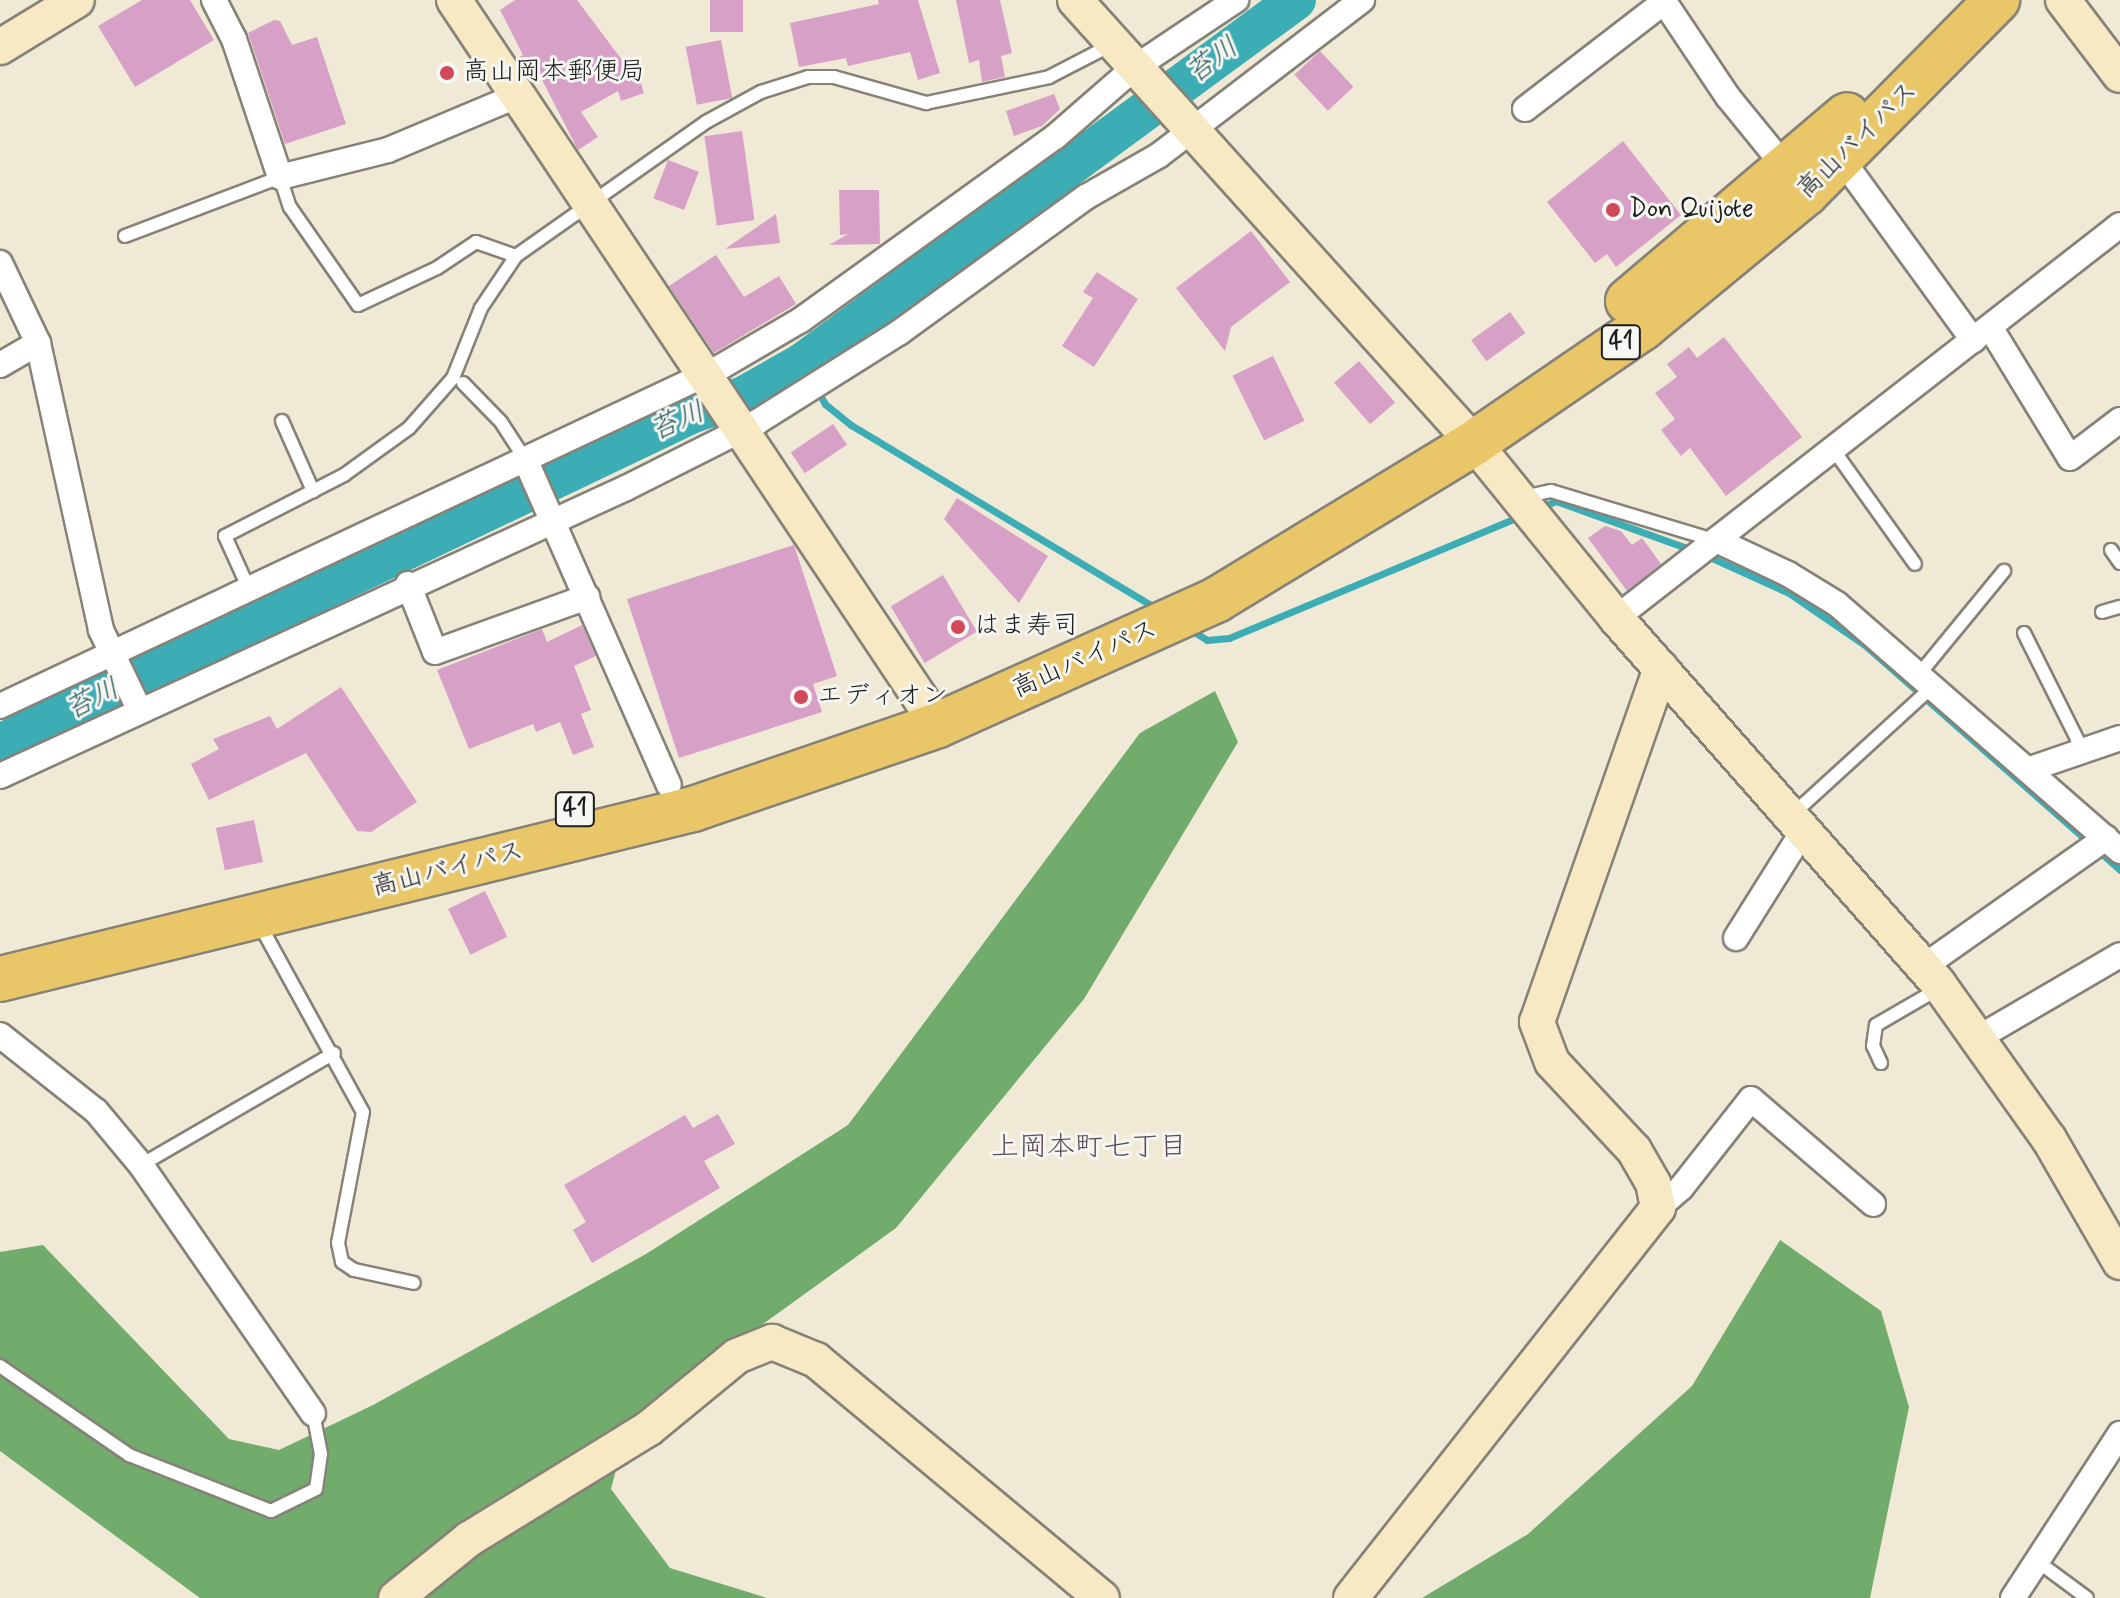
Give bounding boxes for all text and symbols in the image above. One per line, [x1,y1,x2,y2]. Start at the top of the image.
water label: 苔川 [1180,31,1246,91]
place label: 高山岡本郵便局 [463,57,645,89]
marker: 高山岡本郵便局 [438,64,456,82]
street label: 高山バイパス [1791,76,1925,206]
place label: Don Quijote [1629,194,1761,226]
marker: Don Quijote [1604,201,1622,219]
road number: 41 [1599,322,1643,362]
water label: 苔川 [646,396,710,448]
place label: はま寿司 [974,611,1078,643]
street label: 高山バイパス [1007,614,1163,706]
marker: はま寿司 [949,618,967,636]
water label: 苔川 [60,673,126,727]
place label: エディオン [817,681,947,713]
marker: エディオン [792,688,810,706]
road number: 41 [553,789,597,829]
street label: 高山バイパス [369,836,527,904]
district label: 上岡本町七丁目 [991,1131,1187,1165]

